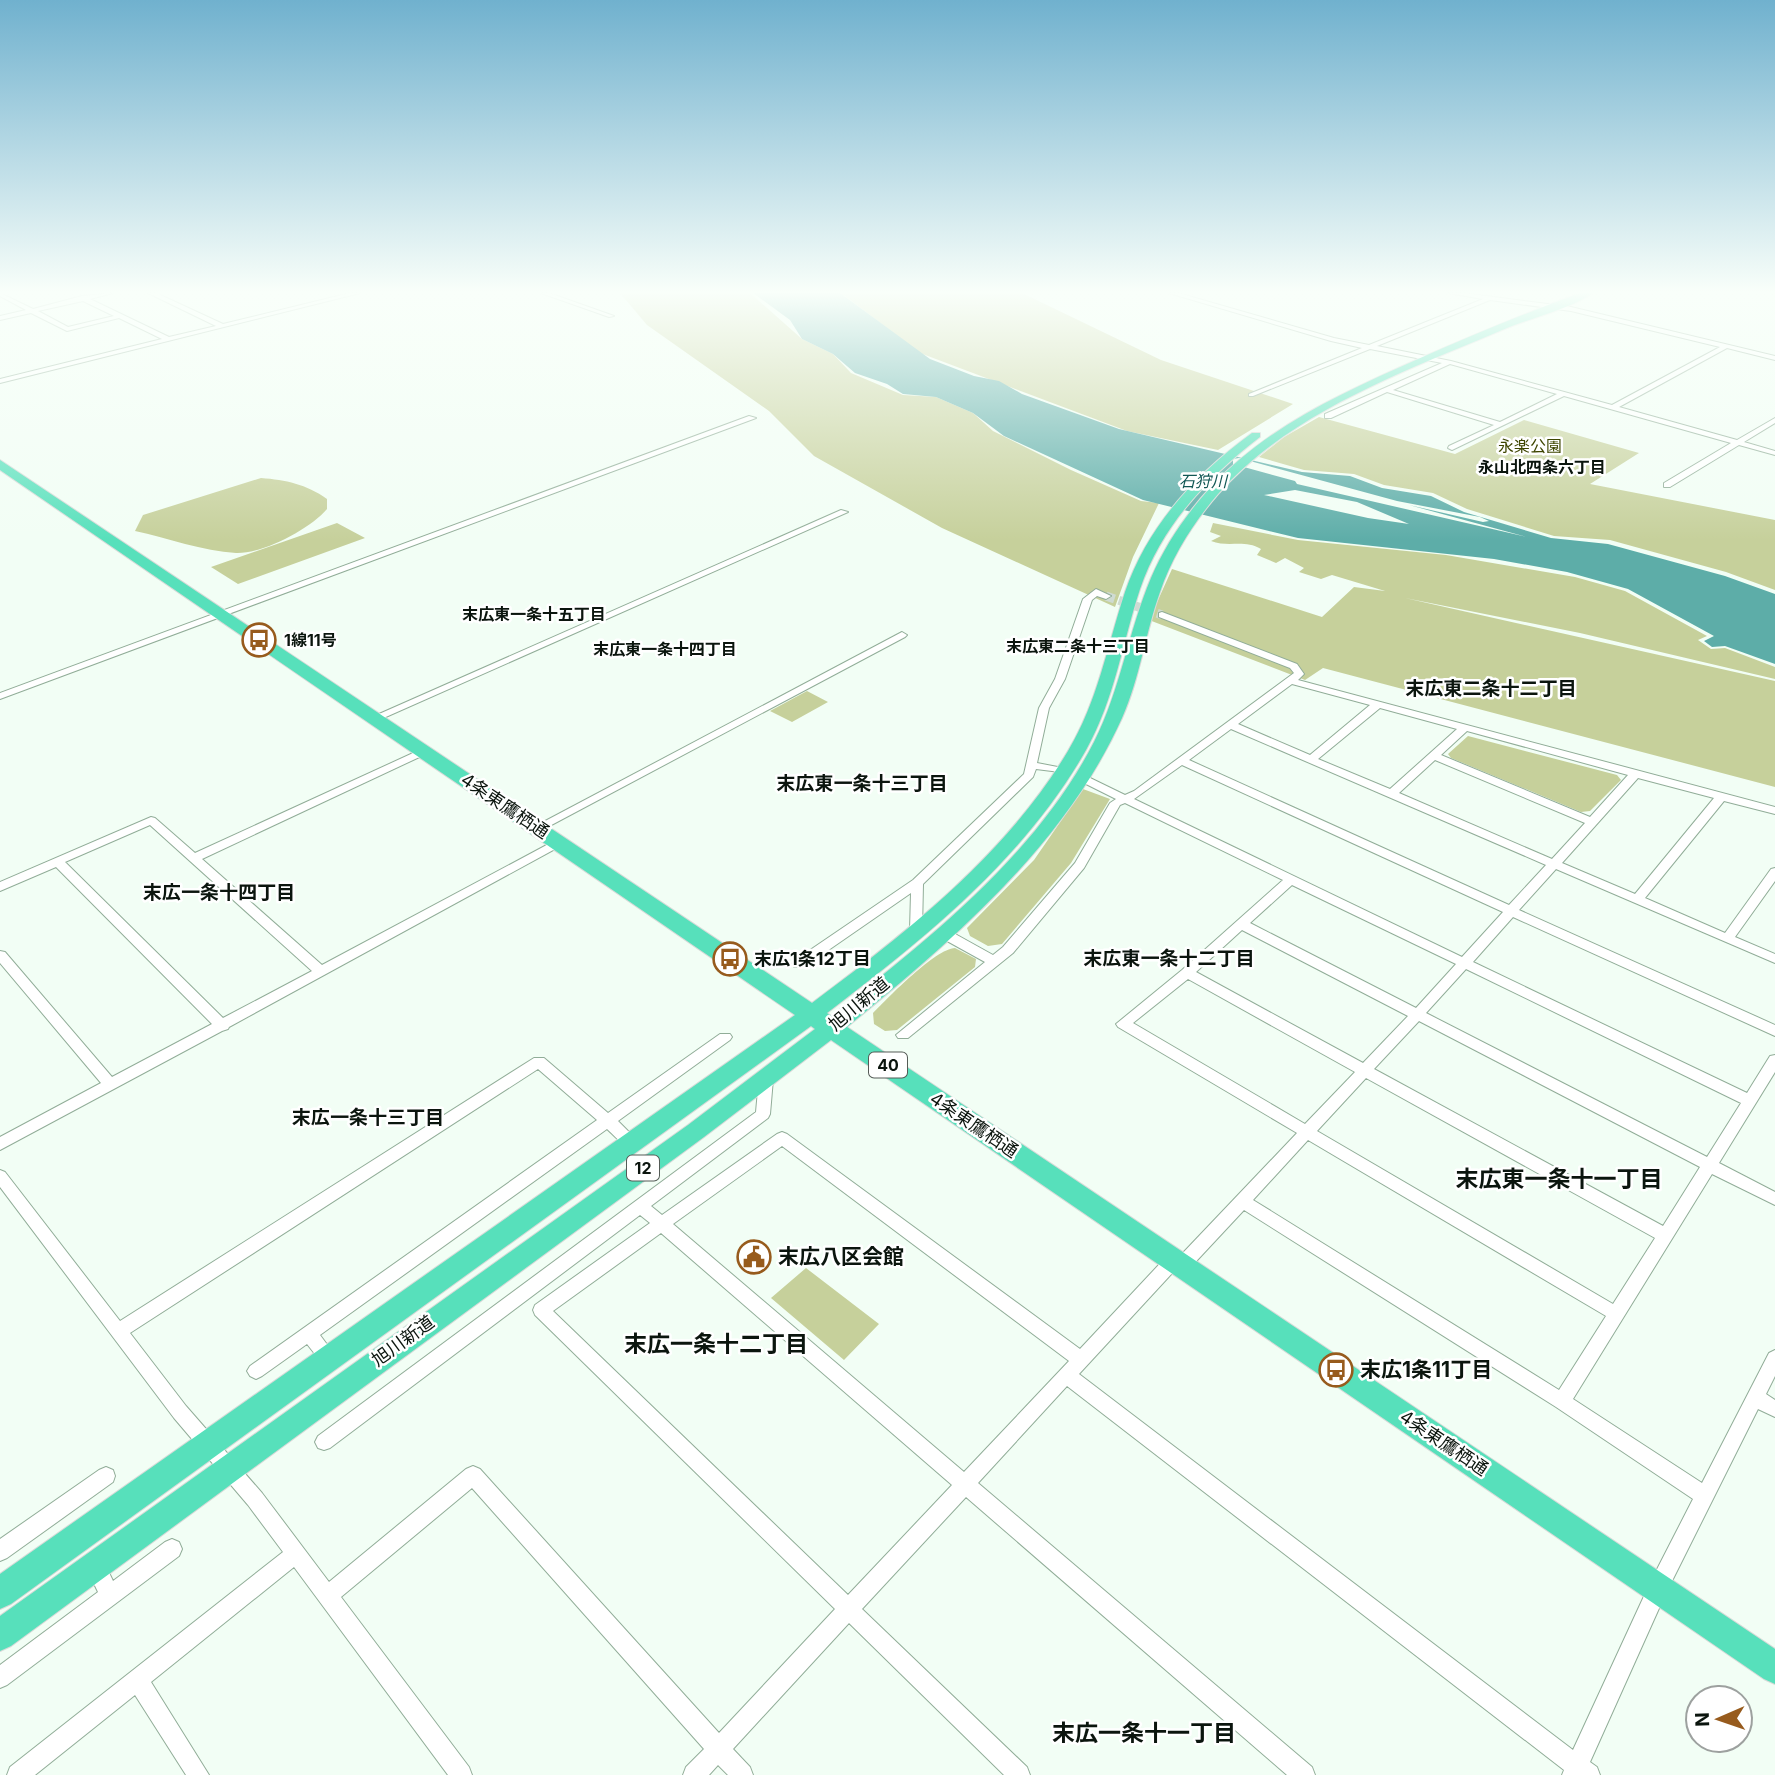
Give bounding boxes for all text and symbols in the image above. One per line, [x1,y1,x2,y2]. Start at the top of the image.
park label: 永楽公園 [1498,436,1562,456]
district label: 永山北四条六丁目 [1478,457,1606,477]
water label: 石狩川 [1179,471,1229,491]
district label: 末広東一条十五丁目 [462,604,606,624]
bus stop icon: 1線11号 [240,621,278,659]
place label: 1線11号 [284,630,337,650]
district label: 末広東二条十三丁目 [1006,636,1150,656]
district label: 末広東一条十四丁目 [593,639,737,659]
district label: 末広東二条十二丁目 [1405,677,1577,700]
street label: 4条東鷹栖通 [457,768,553,843]
district label: 末広東一条十三丁目 [776,772,948,795]
district label: 末広一条十四丁目 [143,881,295,904]
bus stop icon: 末広1条12丁目 [711,940,749,978]
district label: 末広東一条十二丁目 [1083,947,1255,970]
place label: 末広1条12丁目 [754,948,871,969]
street label: 旭川新道 [824,972,893,1035]
road number: 40 [869,1052,907,1078]
street label: 4条東鷹栖通 [926,1087,1022,1162]
district label: 末広一条十三丁目 [292,1106,444,1129]
road number: 12 [627,1156,659,1180]
district label: 末広東一条十一丁目 [1456,1165,1663,1193]
public building icon: 末広八区会館 [735,1238,773,1276]
place label: 末広八区会館 [778,1244,904,1269]
street label: 旭川新道 [367,1311,438,1370]
district label: 末広一条十二丁目 [624,1330,808,1358]
bus stop icon: 末広1条11丁目 [1317,1351,1355,1389]
place label: 末広1条11丁目 [1360,1357,1492,1382]
street label: 4条東鷹栖通 [1396,1405,1492,1480]
north arrow [1684,1684,1754,1754]
text: N [1691,1712,1714,1727]
district label: 末広一条十一丁目 [1052,1719,1236,1747]

